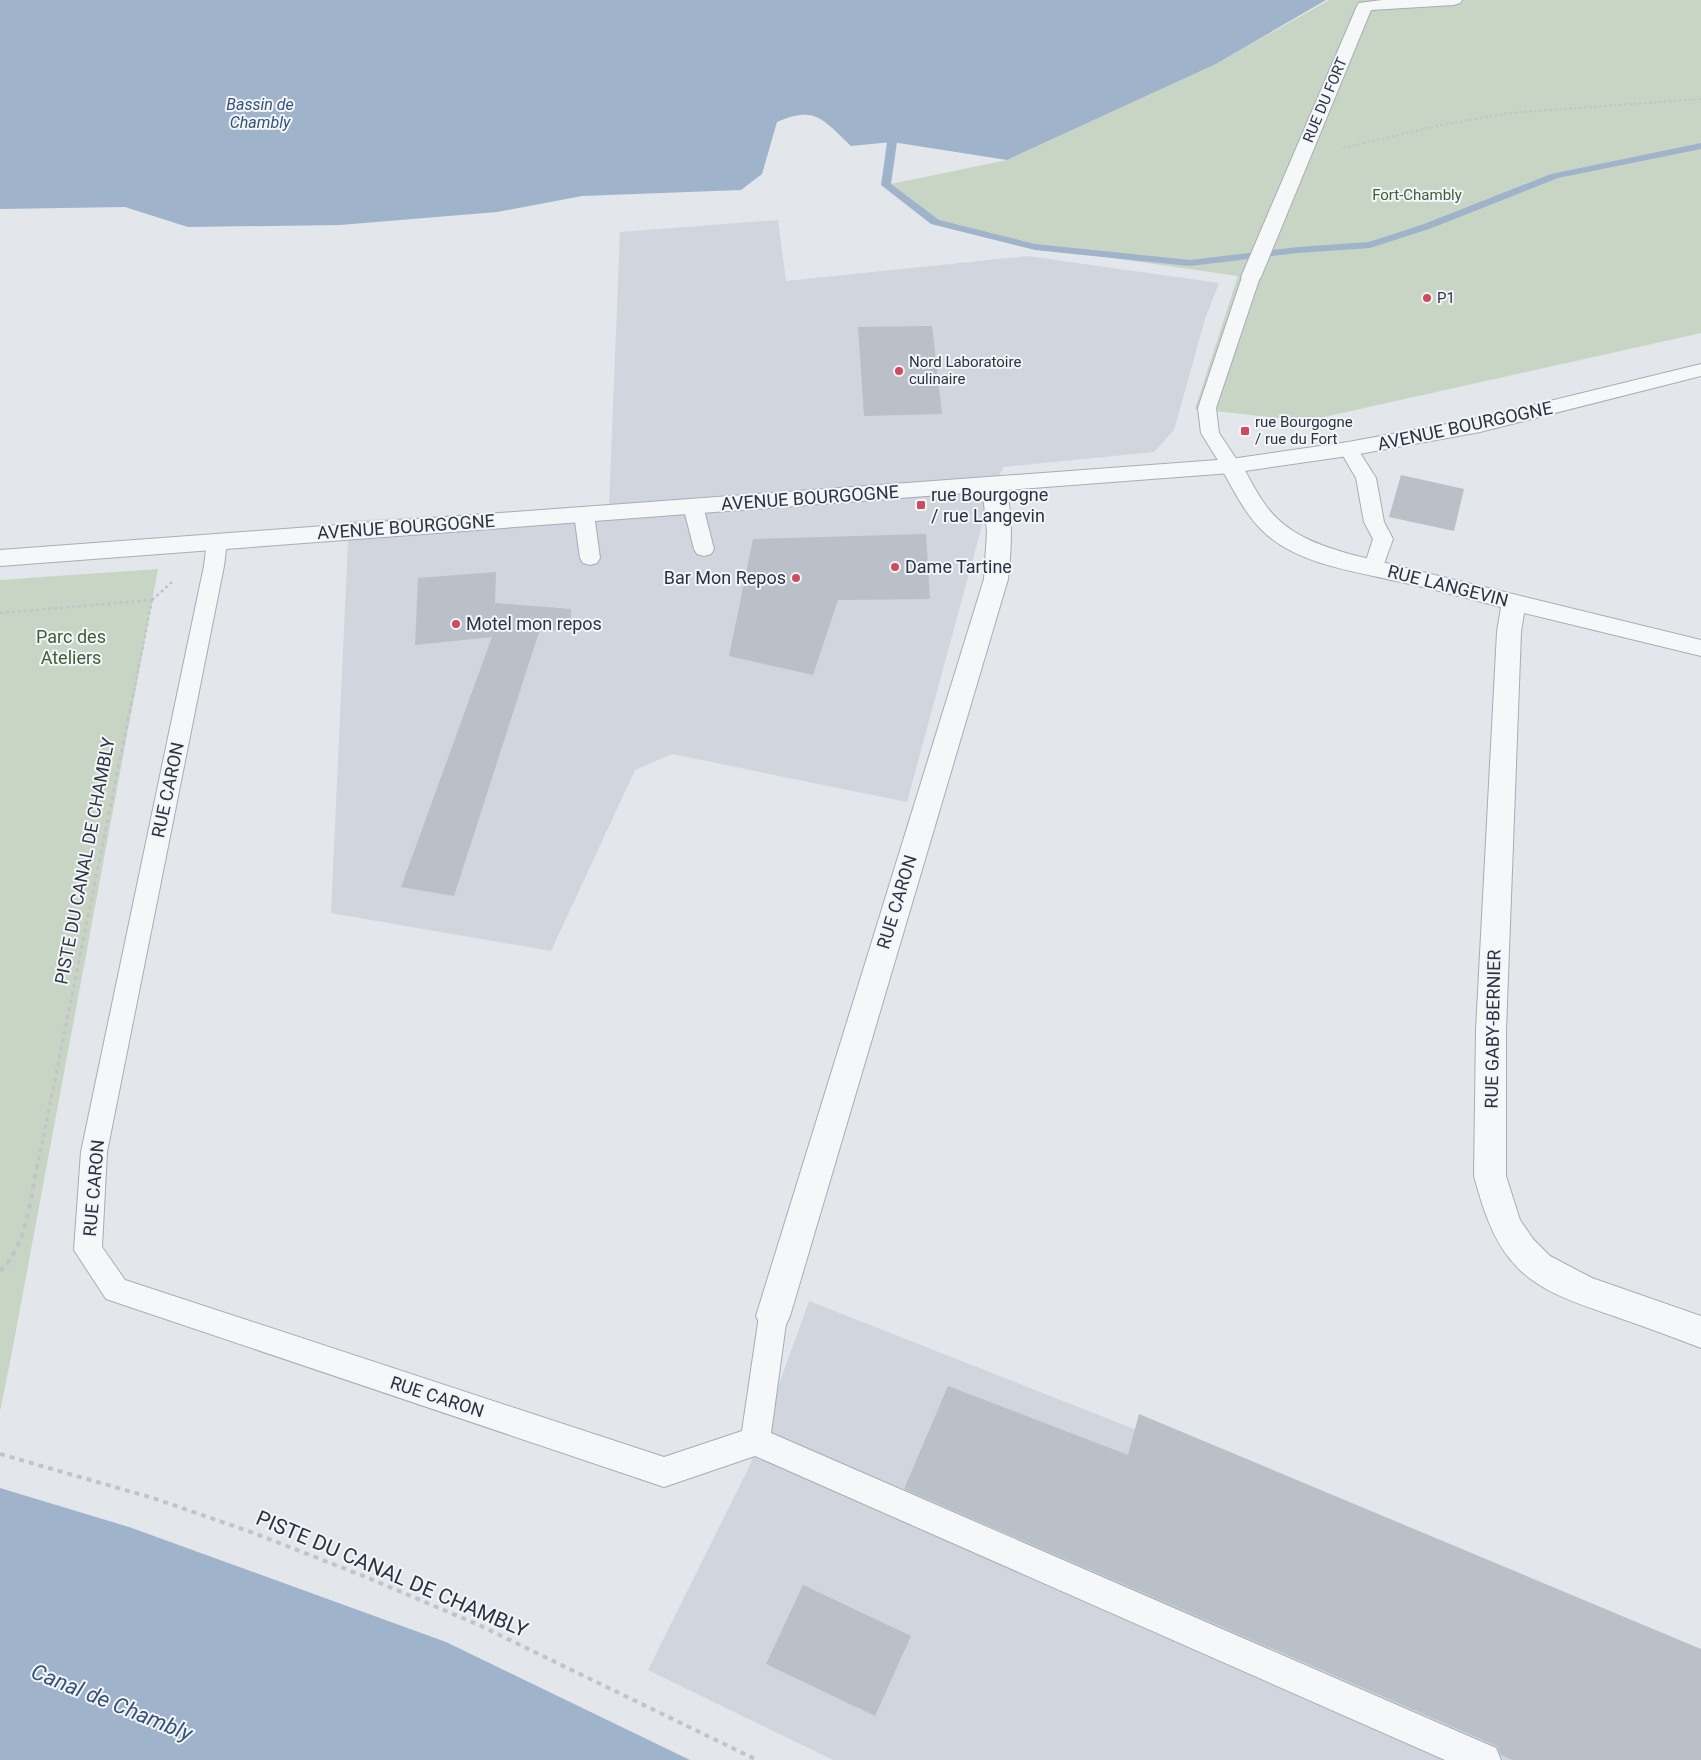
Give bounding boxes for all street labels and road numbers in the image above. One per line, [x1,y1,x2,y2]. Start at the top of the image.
street label: RUE DU FORT [1299,55,1351,145]
street label: AVENUE BOURGOGNE [1376,397,1554,454]
street label: AVENUE BOURGOGNE [720,481,900,514]
street label: AVENUE BOURGOGNE [316,510,496,543]
street label: RUE LANGEVIN [1386,560,1511,611]
street label: PISTE DU CANAL DE CHAMBLY [50,736,119,986]
street label: RUE CARON [147,740,188,840]
street label: RUE CARON [872,852,921,951]
street label: RUE GABY-BERNIER [1481,949,1504,1109]
street label: RUE CARON [79,1139,108,1237]
street label: RUE CARON [388,1372,487,1422]
street label: PISTE DU CANAL DE CHAMBLY [253,1506,532,1642]

